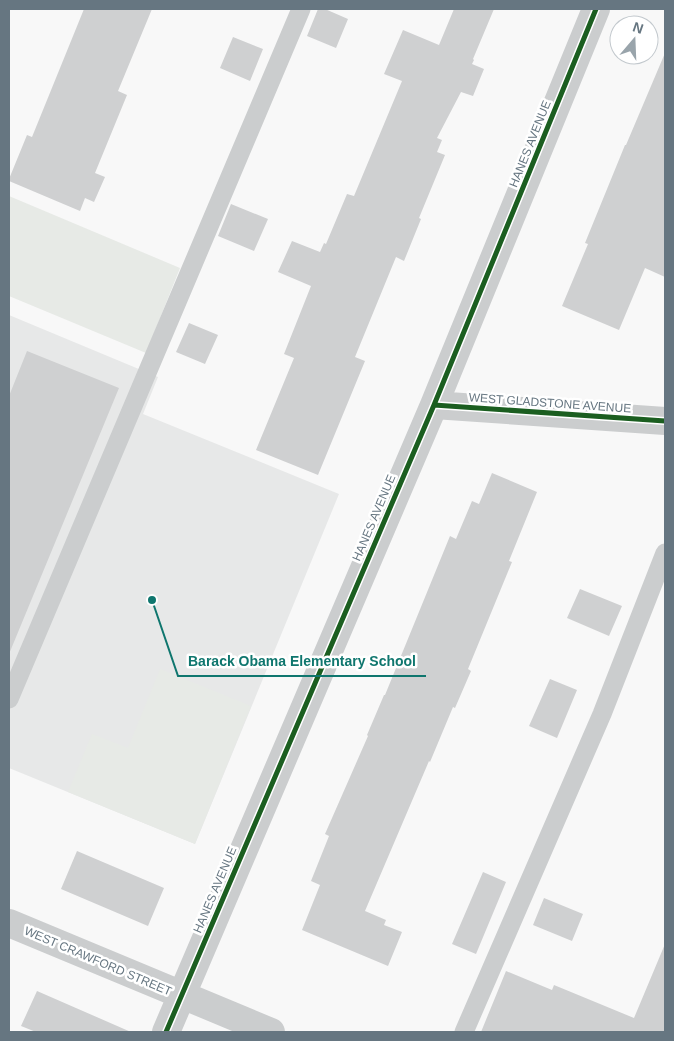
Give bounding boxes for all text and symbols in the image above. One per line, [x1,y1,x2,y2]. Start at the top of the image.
north arrow [609,15,659,65]
text: N [631,18,646,37]
street label: HANES AVENUE [506,99,554,189]
street label: WEST GLADSTONE AVENUE [468,390,632,416]
street label: HANES AVENUE [349,473,399,563]
callout: Barack Obama Elementary School [178,647,426,676]
text: Barack Obama Elementary School [188,653,416,669]
street label: HANES AVENUE [190,845,240,935]
street label: WEST CRAWFORD STREET [22,924,174,999]

